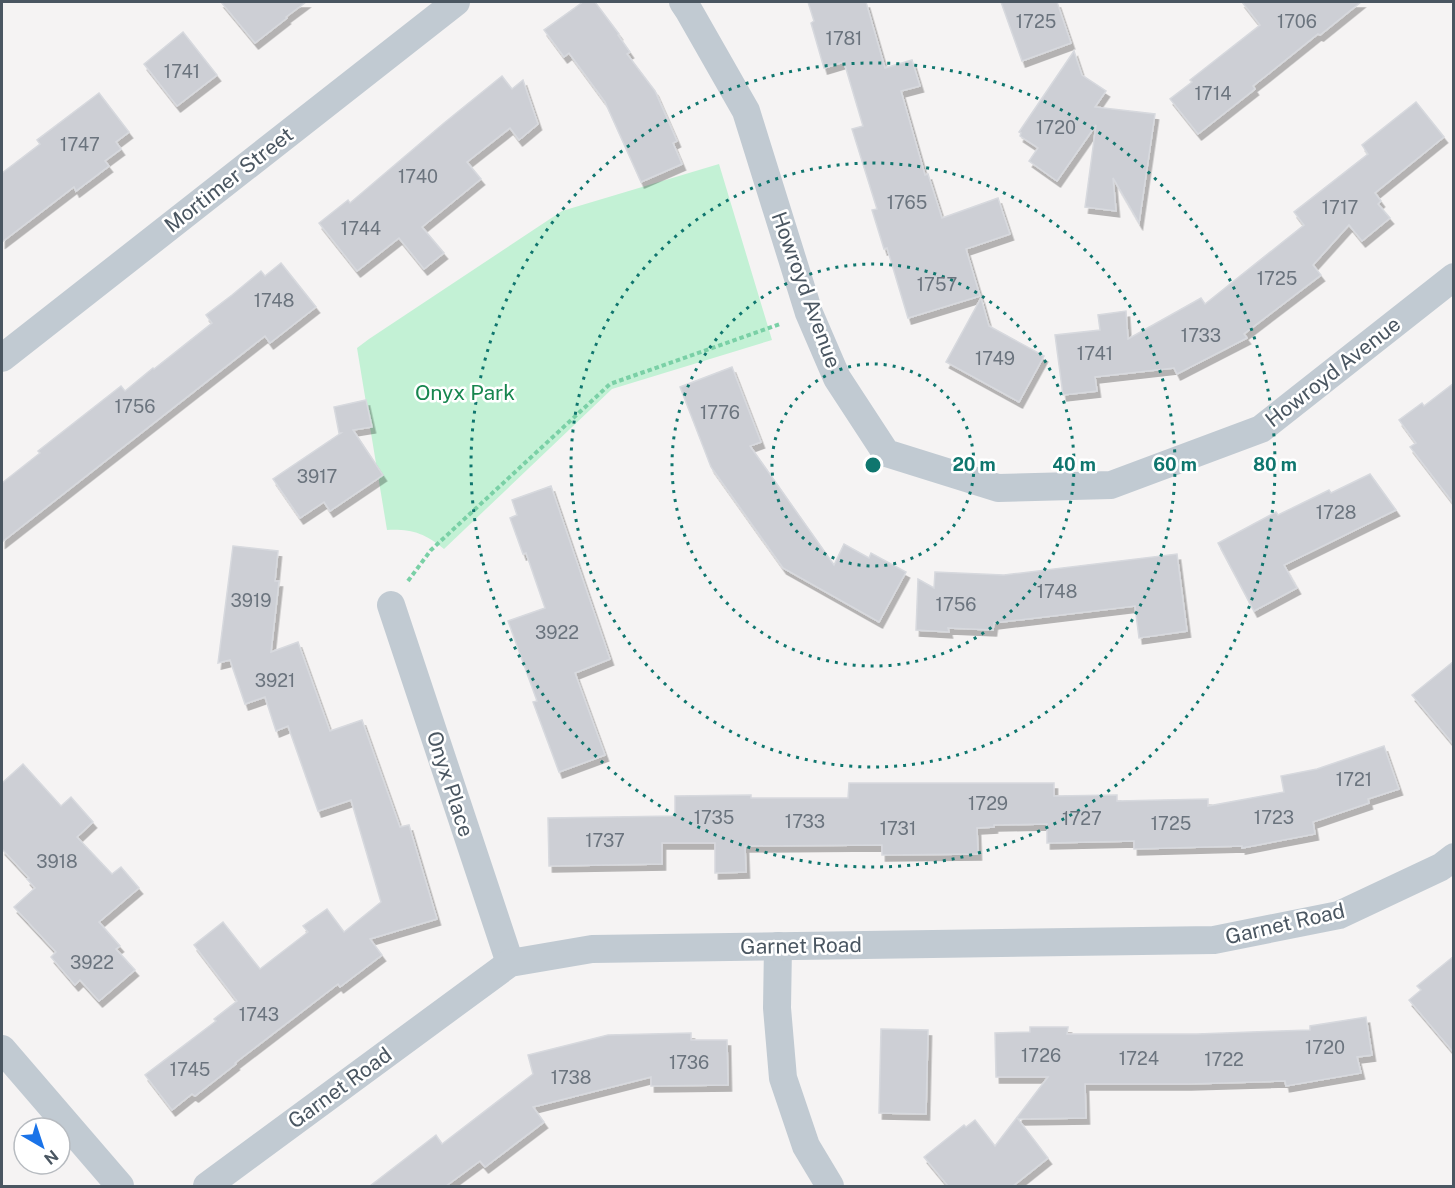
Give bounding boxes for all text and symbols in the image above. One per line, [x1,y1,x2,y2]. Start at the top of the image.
house number: 1725 [1016,11,1056,32]
house number: 1706 [1277,11,1317,32]
house number: 1781 [826,28,862,49]
house number: 1741 [164,61,200,82]
house number: 1714 [1194,83,1232,104]
house number: 1720 [1036,117,1076,138]
street label: Mortimer Street [159,122,298,238]
house number: 1747 [60,134,100,155]
house number: 1740 [398,166,438,187]
house number: 1765 [887,192,927,213]
house number: 1717 [1322,197,1358,218]
street label: Howroyd Avenue [767,208,846,371]
house number: 1744 [341,218,381,239]
house number: 1725 [1257,268,1297,289]
house number: 1757 [917,274,957,295]
house number: 1748 [254,290,294,311]
street label: Howroyd Avenue [1260,311,1405,432]
house number: 1733 [1181,325,1221,346]
house number: 1741 [1077,343,1113,364]
house number: 1749 [975,348,1015,369]
park label: Onyx Park [415,380,515,405]
house number: 1756 [115,396,155,417]
house number: 1776 [700,402,740,423]
text: 20 m [952,454,996,475]
text: 40 m [1052,454,1096,475]
text: 60 m [1153,454,1197,475]
text: 80 m [1253,454,1297,475]
centre of rings [863,455,883,475]
house number: 3917 [297,466,337,487]
house number: 1728 [1316,502,1356,523]
house number: 1748 [1037,581,1077,602]
house number: 3919 [230,590,272,611]
house number: 1756 [936,594,976,615]
house number: 3922 [535,622,579,643]
house number: 3921 [255,670,295,691]
street label: Onyx Place [422,728,479,840]
house number: 1721 [1336,769,1372,790]
house number: 1729 [968,793,1008,814]
house number: 1735 [694,807,734,828]
house number: 1723 [1254,807,1294,828]
house number: 1727 [1062,808,1102,829]
house number: 1733 [785,811,825,832]
house number: 1725 [1151,813,1191,834]
house number: 1731 [880,818,916,839]
house number: 1737 [585,830,625,851]
house number: 3918 [36,851,78,872]
street label: Garnet Road [1223,898,1347,949]
street label: Garnet Road [740,932,862,959]
house number: 3922 [70,952,114,973]
house number: 1743 [239,1004,279,1025]
house number: 1720 [1305,1037,1345,1058]
street label: Garnet Road [283,1042,396,1133]
house number: 1726 [1021,1045,1061,1066]
house number: 1724 [1119,1048,1159,1069]
house number: 1722 [1204,1049,1244,1070]
house number: 1736 [669,1052,709,1073]
house number: 1745 [170,1059,210,1080]
house number: 1738 [551,1067,591,1088]
north arrow [12,1116,72,1176]
text: N [40,1146,62,1169]

